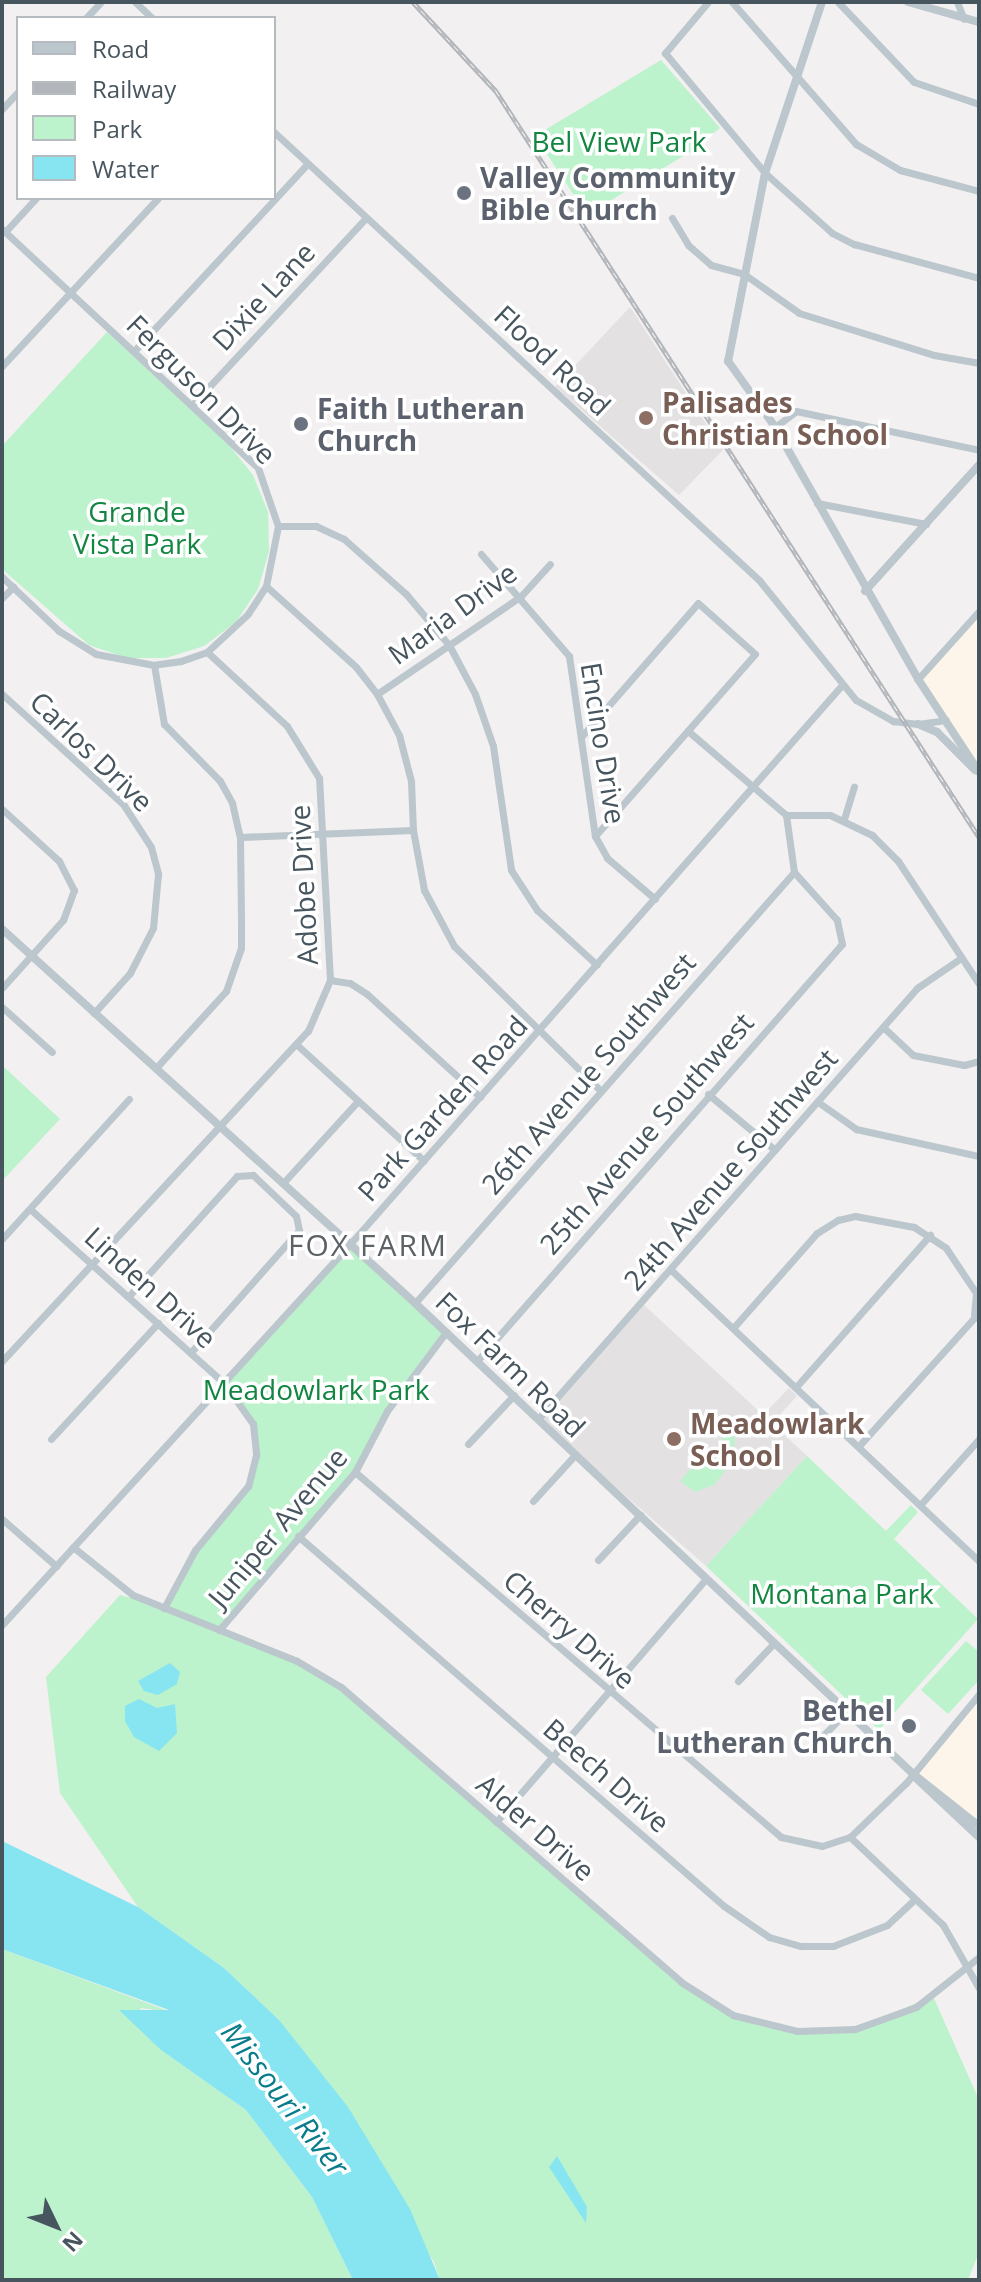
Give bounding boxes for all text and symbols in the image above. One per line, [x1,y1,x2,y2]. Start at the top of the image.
legend [16,16,276,200]
text: Road [92,32,149,65]
text: Railway [92,72,176,105]
text: Park [92,112,142,145]
park label: Bel View Park [531,124,707,158]
text: Water [92,152,159,185]
place label: Valley Community Bible Church [480,160,736,226]
marker: Valley Community Bible Church [455,184,473,202]
street label: Dixie Lane [205,235,321,357]
street label: Flood Road [488,298,618,422]
street label: Ferguson Drive [120,307,284,471]
place label: Palisades Christian School [662,385,888,451]
place label: Faith Lutheran Church [317,391,525,457]
marker: Palisades Christian School [637,409,655,427]
marker: Faith Lutheran Church [292,415,310,433]
park label: Grande Vista Park [73,494,201,560]
street label: Maria Drive [381,555,523,671]
street label: Encino Drive [575,660,633,826]
street label: Carlos Drive [24,684,160,818]
street label: Adobe Drive [282,804,324,966]
street label: 26th Avenue Southwest [474,946,702,1200]
street label: 25th Avenue Southwest [532,1006,760,1260]
street label: Park Garden Road [350,1009,534,1207]
street label: 24th Avenue Southwest [616,1042,844,1296]
street label: Linden Drive [79,1219,223,1355]
district label: FOX FARM [288,1227,448,1263]
street label: Fox Farm Road [429,1284,593,1444]
park label: Meadowlark Park [203,1372,429,1406]
place label: Meadowlark School [690,1406,864,1472]
marker: Meadowlark School [665,1430,683,1448]
street label: Juniper Avenue [201,1440,353,1614]
street label: Cherry Drive [497,1563,643,1695]
park label: Montana Park [750,1576,934,1610]
place label: Bethel Lutheran Church [656,1693,893,1759]
street label: Beech Drive [537,1711,677,1839]
marker: Bethel Lutheran Church [900,1717,918,1735]
street label: Alder Drive [470,1767,602,1887]
water label: Missouri River [214,2015,356,2183]
north arrow [16,2186,96,2266]
text: N [56,2226,91,2259]

